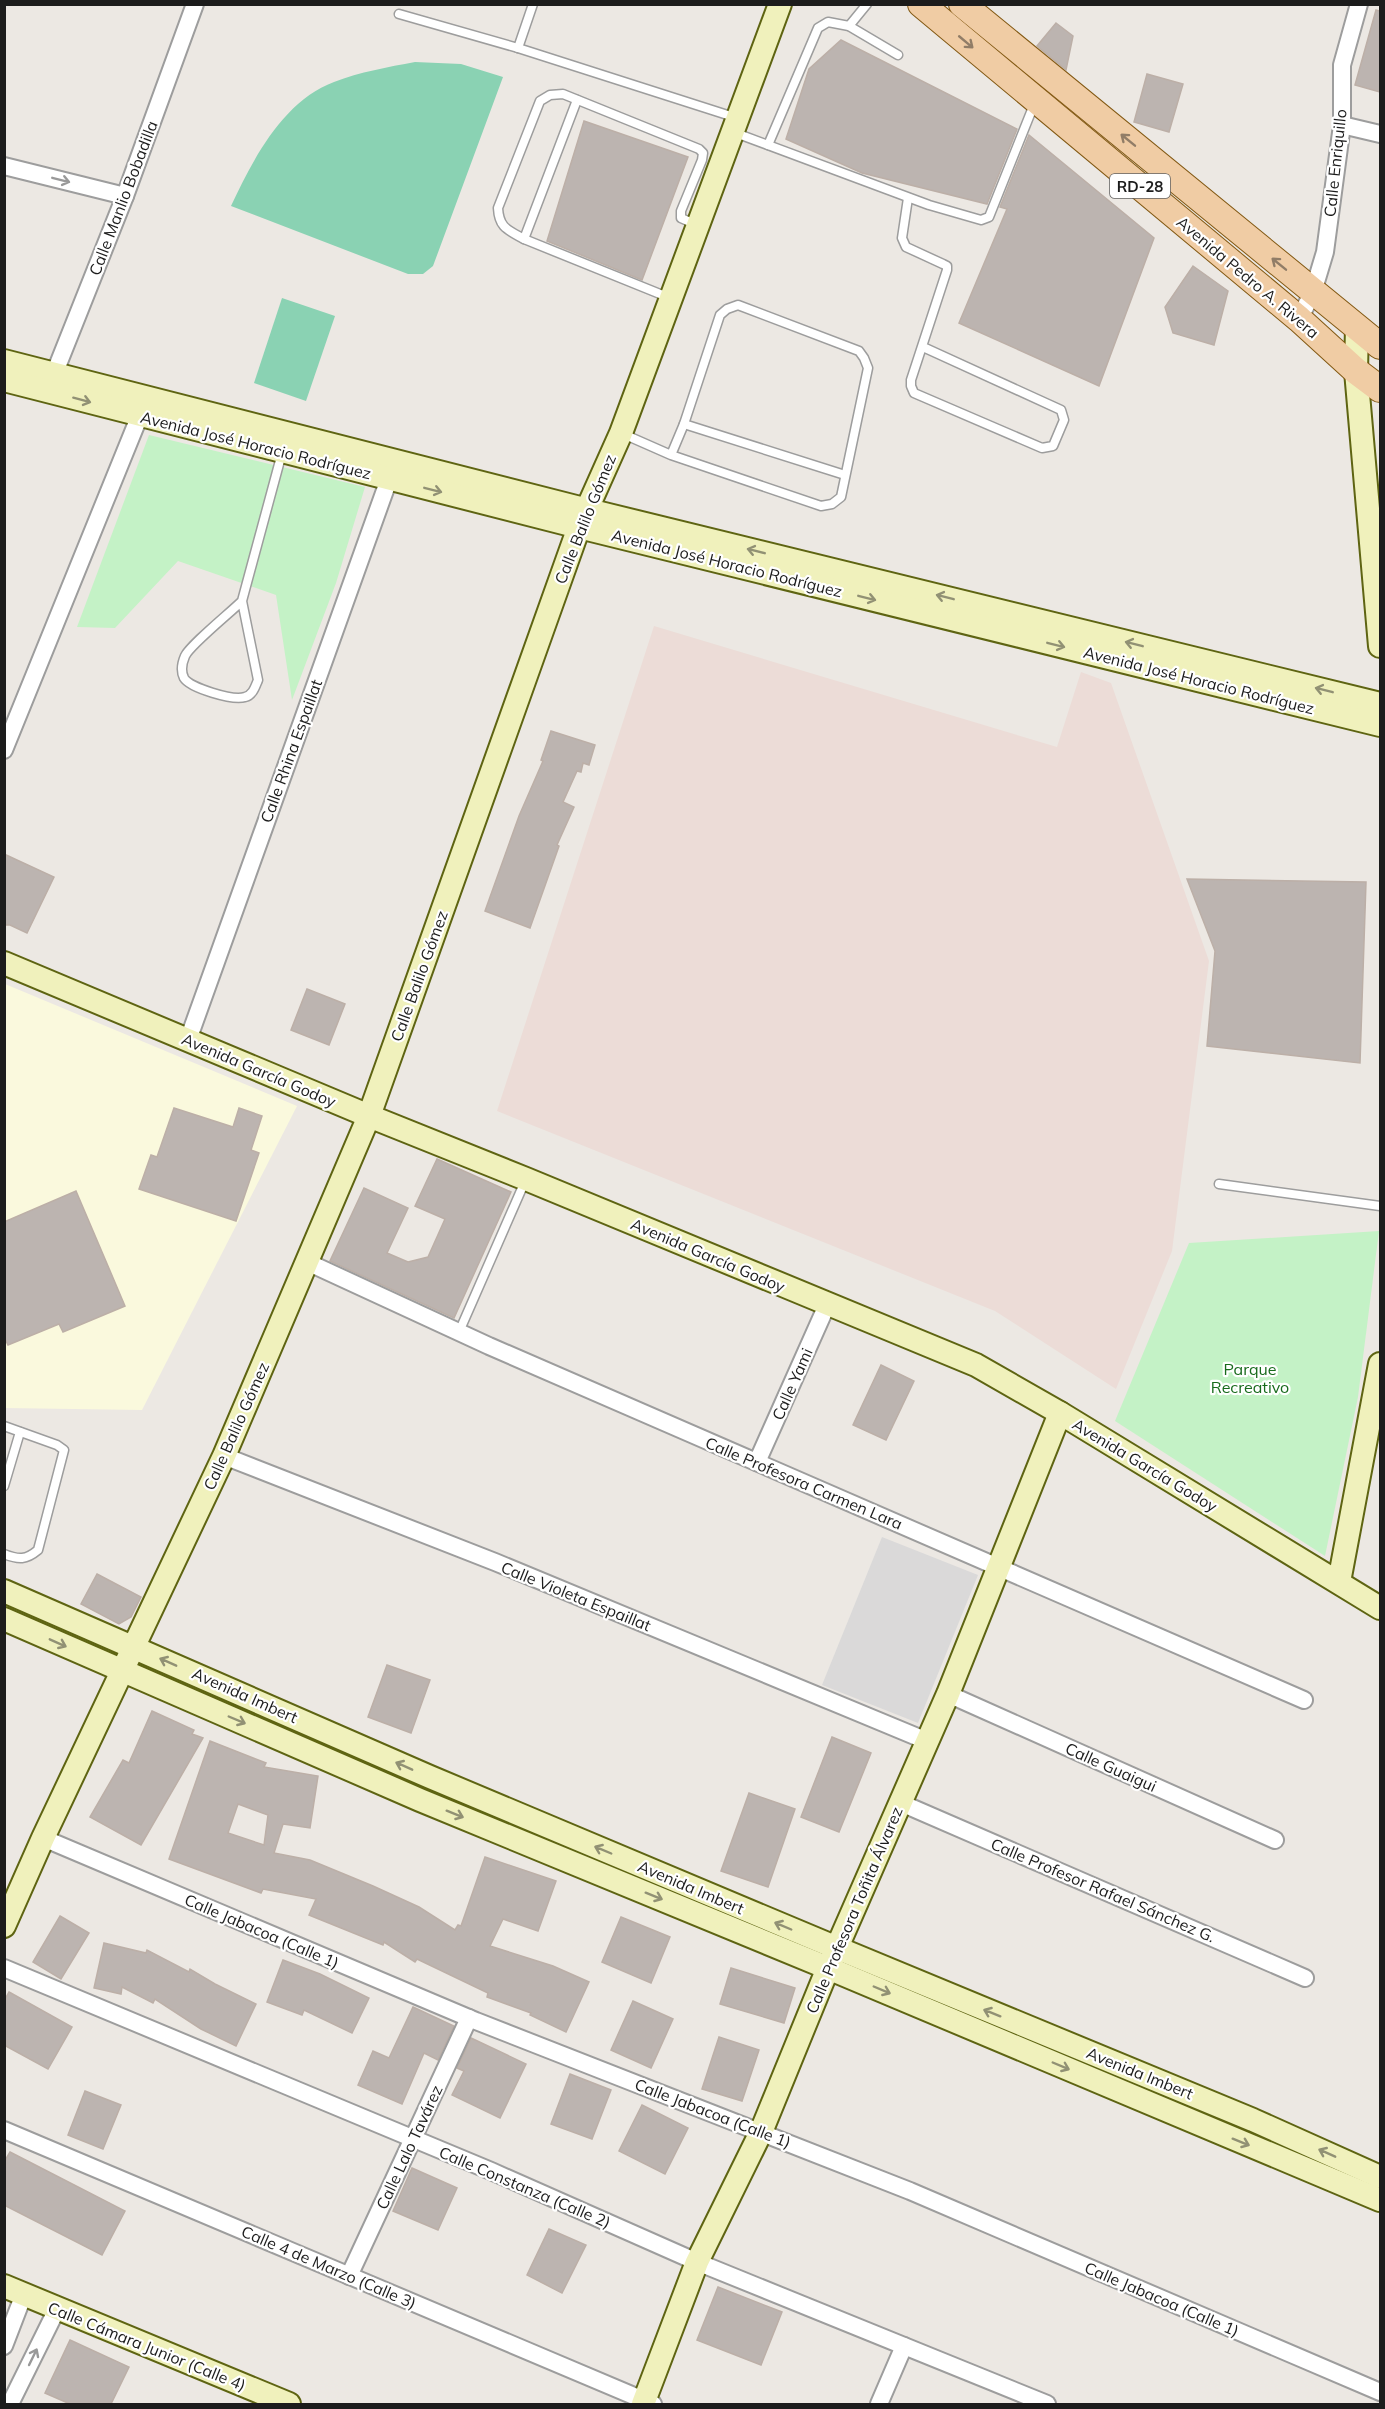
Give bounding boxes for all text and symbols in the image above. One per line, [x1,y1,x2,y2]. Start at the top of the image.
one-way arrow [958,35,973,49]
street label: Calle Enriquillo [1319,108,1351,218]
street label: Calle Manlio Bobadilla [84,118,162,278]
one-way arrow [1120,134,1136,147]
road number: RD-28 [1110,174,1170,198]
one-way arrow [51,175,70,187]
street label: Avenida Pedro A. Rivera [1173,212,1323,342]
one-way arrow [1271,257,1287,270]
one-way arrow [72,394,91,406]
street label: Avenida José Horacio Rodríguez [139,407,373,483]
street label: Calle Balilo Gómez [550,451,620,587]
one-way arrow [423,485,442,497]
street label: Avenida José Horacio Rodríguez [610,525,844,601]
one-way arrow [746,544,765,556]
one-way arrow [936,591,955,603]
one-way arrow [857,592,876,604]
one-way arrow [1125,637,1144,649]
one-way arrow [1046,639,1065,651]
street label: Avenida José Horacio Rodríguez [1082,642,1316,718]
street label: Calle Rhina Espaillat [256,676,326,825]
one-way arrow [1314,684,1333,696]
street label: Calle Balilo Gómez [386,908,452,1044]
street label: Avenida García Godoy [179,1028,340,1112]
street label: Avenida García Godoy [628,1213,789,1297]
street label: Calle Yami [767,1345,817,1423]
street label: Calle Balilo Gómez [199,1359,273,1493]
park label: Parque Recreativo [1211,1359,1289,1397]
street label: Avenida García Godoy [1069,1414,1221,1516]
street label: Calle Profesora Carmen Lara [702,1432,906,1534]
street label: Calle Violeta Espaillat [498,1557,654,1635]
one-way arrow [49,1637,67,1649]
one-way arrow [160,1655,178,1667]
street label: Avenida Imbert [189,1663,301,1727]
one-way arrow [227,1715,246,1726]
street label: Calle Guaigui [1062,1738,1160,1796]
one-way arrow [396,1759,414,1771]
street label: Calle Profesora Toñita Álvarez [801,1804,907,2016]
one-way arrow [445,1809,463,1820]
street label: Calle Profesor Rafael Sánchez G. [988,1834,1218,1946]
one-way arrow [595,1844,613,1855]
street label: Avenida Imbert [635,1856,747,1918]
street label: Calle Jabacoa (Calle 1) [182,1889,342,1973]
one-way arrow [645,1891,663,1902]
one-way arrow [774,1920,793,1931]
one-way arrow [872,1985,890,1997]
one-way arrow [984,2007,1002,2018]
street label: Avenida Imbert [1084,2043,1197,2104]
one-way arrow [1052,2061,1070,2073]
street label: Calle Jabacoa (Calle 1) [632,2074,794,2152]
street label: Calle Lalo Tavárez [371,2082,447,2212]
one-way arrow [1231,2137,1250,2148]
street label: Calle Constanza (Calle 2) [436,2142,614,2232]
one-way arrow [1318,2147,1336,2158]
street label: Calle 4 de Marzo (Calle 3) [239,2221,419,2313]
street label: Calle Jabacoa (Calle 1) [1082,2257,1242,2341]
street label: Calle Cámara Junior (Calle 4) [45,2297,249,2395]
one-way arrow [28,2348,40,2366]

